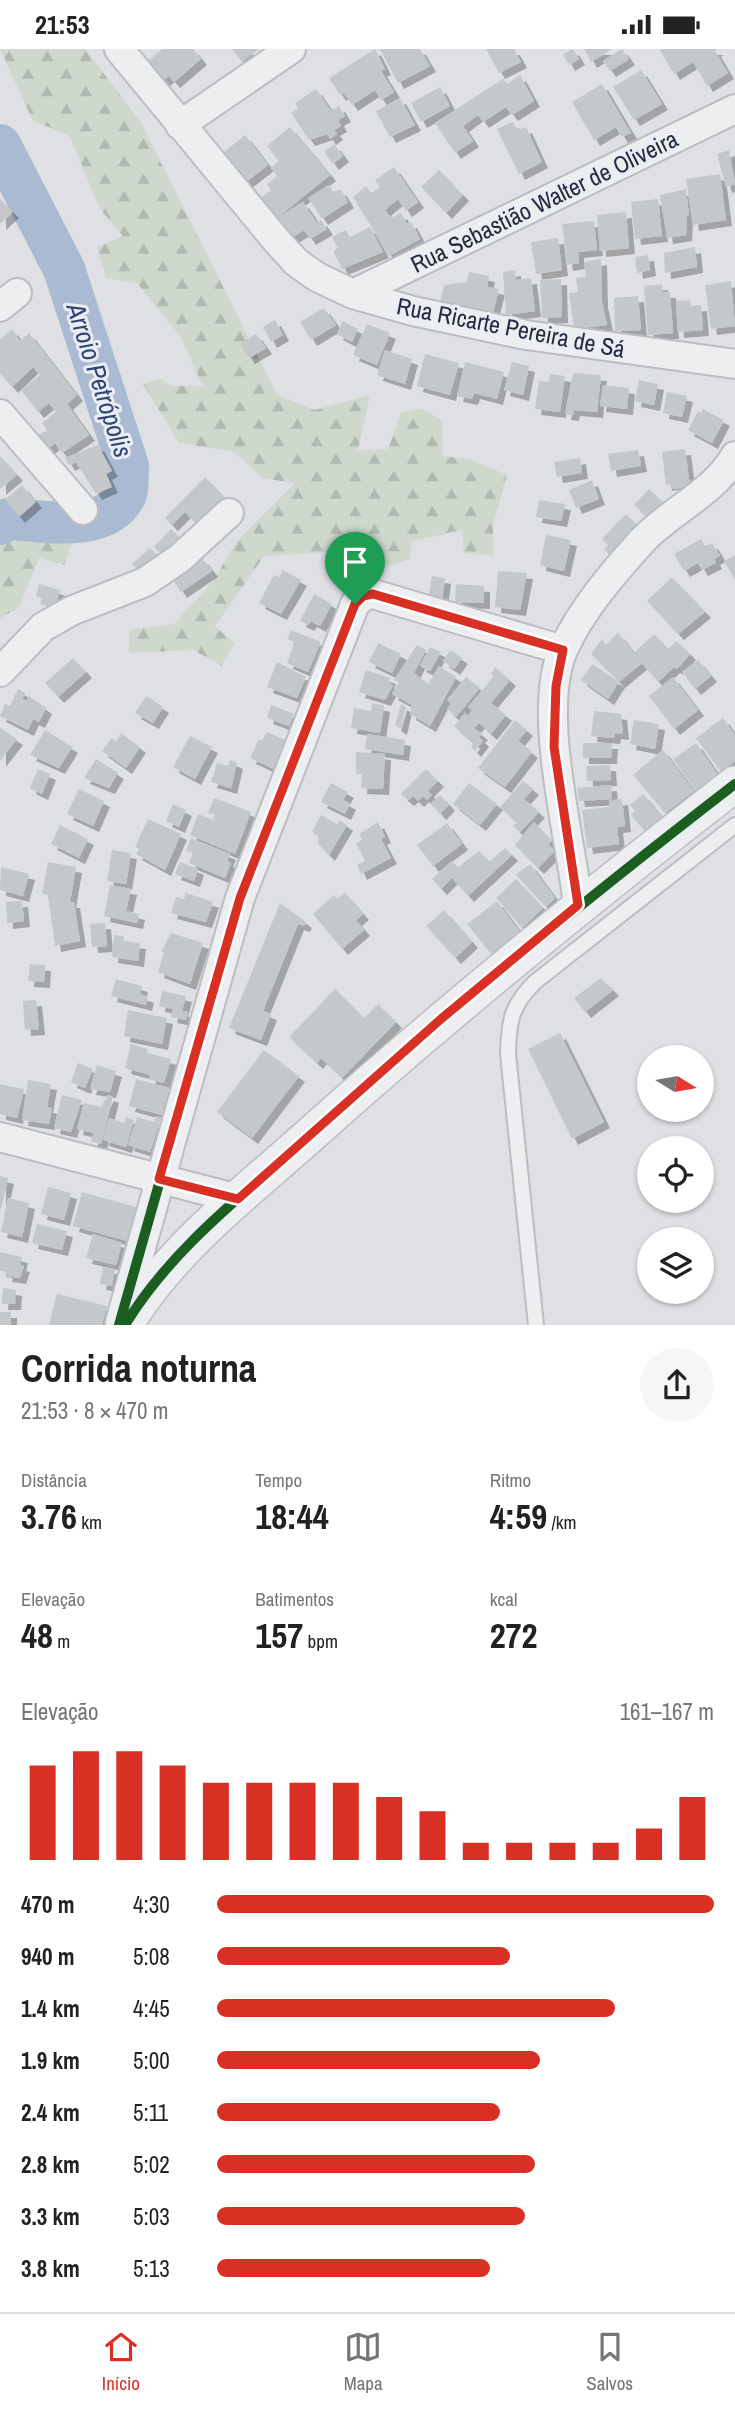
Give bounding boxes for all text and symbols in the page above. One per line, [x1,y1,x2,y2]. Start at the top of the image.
text: 21:53 [35,7,90,42]
street label: Rua Sebastião Walter de Oliveira [405,122,683,280]
street label: Rua Ricarte Pereira de Sá [394,289,628,365]
water label: Arroio Petrópolis [58,298,141,461]
pin [325,532,385,604]
icon: arrive [336,543,374,581]
north arrow [637,1045,714,1122]
map controls [637,1045,714,1304]
button: locate [637,1136,714,1213]
button: layers [637,1227,714,1304]
text: Corrida noturna [21,1343,256,1394]
button: share [640,1348,714,1422]
text: 21:53 · 8 × 470 m [21,1395,168,1426]
text: Distância [21,1467,87,1493]
text: Tempo [255,1467,302,1493]
text: Ritmo [490,1467,531,1493]
text: 3.76 [21,1493,77,1540]
text: 18:44 [255,1493,329,1540]
text: 4:59 [490,1493,547,1540]
text: km [77,1509,102,1535]
text: /km [547,1509,577,1535]
text: Elevação [21,1586,85,1612]
text: Batimentos [255,1586,334,1612]
text: kcal [490,1586,517,1612]
text: 48 [21,1612,53,1659]
text: 157 [255,1612,303,1659]
text: 272 [490,1612,538,1659]
text: m [53,1628,70,1654]
text: bpm [303,1628,338,1654]
text: Elevação [21,1696,99,1727]
text: 161–167 m [620,1696,714,1727]
text: 470 m [21,1889,74,1920]
text: 4:30 [133,1889,170,1920]
text: 940 m [21,1941,74,1972]
text: 5:08 [133,1941,170,1972]
text: 1.4 km [21,1993,80,2024]
text: 4:45 [133,1993,170,2024]
text: 1.9 km [21,2045,80,2076]
text: 5:00 [133,2045,170,2076]
text: 2.4 km [21,2097,80,2128]
text: 5:11 [133,2097,168,2128]
text: 2.8 km [21,2149,80,2180]
text: 5:02 [133,2149,170,2180]
text: 3.3 km [21,2201,80,2232]
text: 5:03 [133,2201,170,2232]
text: 3.8 km [21,2253,80,2284]
text: 5:13 [133,2253,170,2284]
tab: Início [102,2328,140,2396]
tab: Mapa [344,2328,383,2396]
tab: Salvos [586,2328,633,2396]

